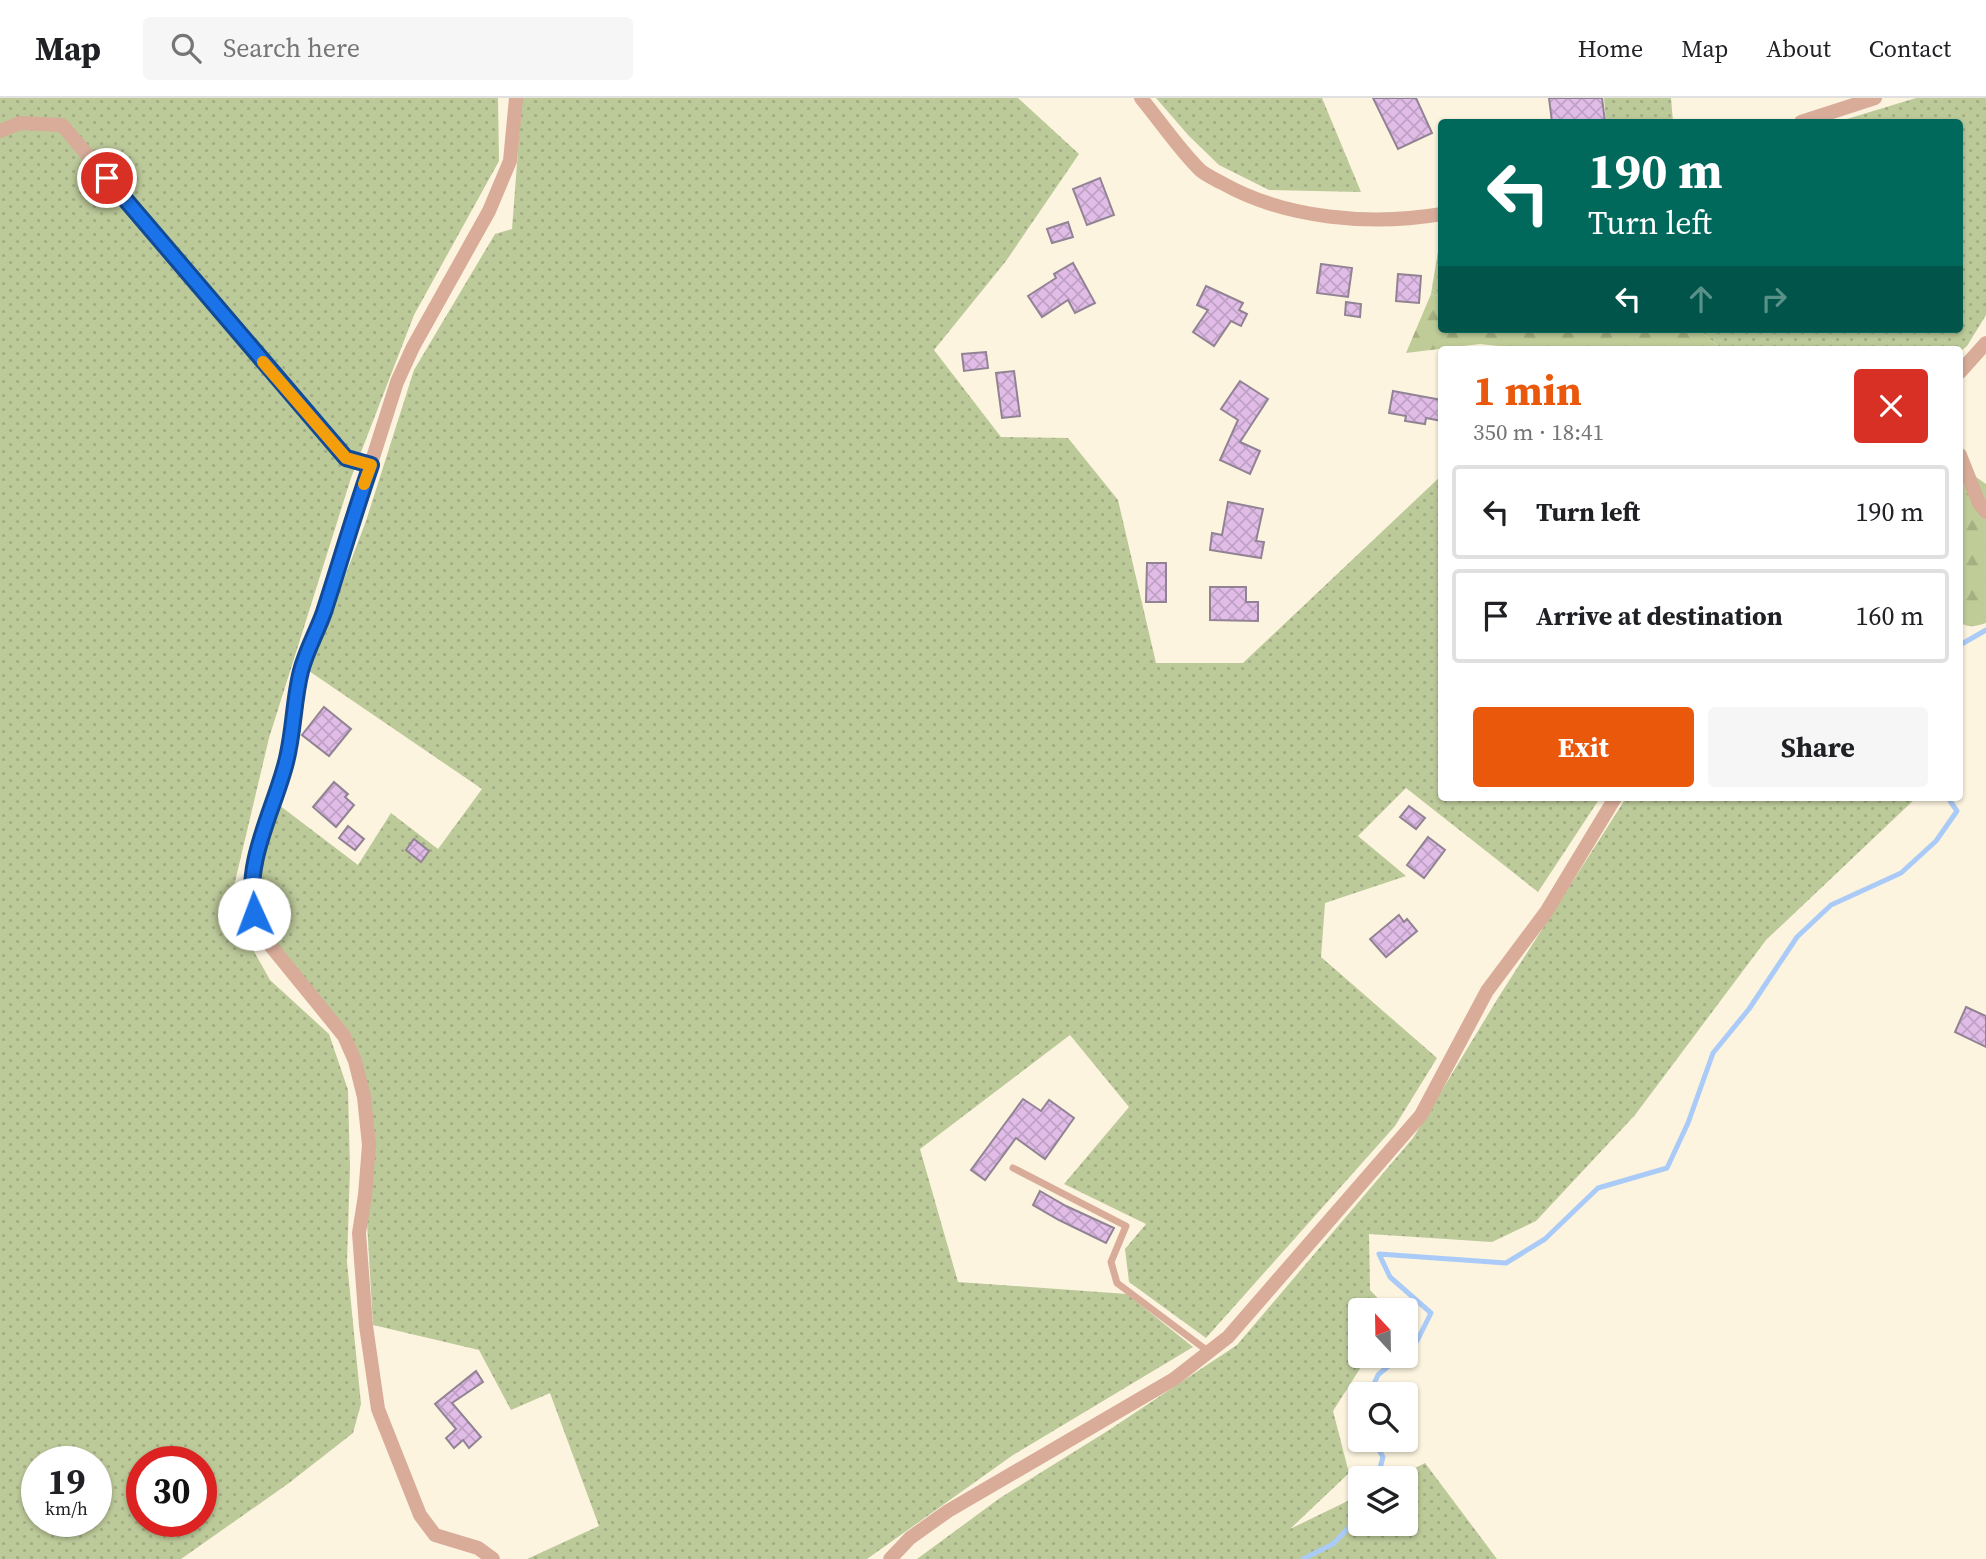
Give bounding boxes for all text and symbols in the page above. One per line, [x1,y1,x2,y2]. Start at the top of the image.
search box [143,17,633,80]
text: Map [35,26,101,71]
icon: search [167,29,205,67]
text: Search here [223,30,360,66]
text: Home [1578,32,1643,65]
text: Map [1681,32,1728,65]
text: About [1766,32,1831,65]
text: Contact [1869,32,1951,65]
text: 190 m [1588,137,1723,204]
icon: left [1473,147,1564,238]
pin [77,148,137,208]
icon: arrive [88,159,126,197]
text: Turn left [1588,201,1712,245]
icon: left [1609,280,1647,318]
icon: ahead [1682,280,1720,318]
icon: right [1755,280,1793,318]
text: 1 min [1473,361,1582,419]
button: close [1854,369,1928,443]
text: 350 m · 18:41 [1473,416,1604,448]
icon: left [1477,493,1515,531]
text: Turn left [1536,494,1640,530]
text: 190 m [1856,494,1924,530]
icon: arrive [1477,597,1515,635]
text: Arrive at destination [1536,598,1783,634]
text: 160 m [1856,598,1924,634]
button: Exit [1473,707,1694,787]
button: Share [1708,707,1928,787]
position arrow [217,877,291,951]
north arrow [1348,1298,1418,1368]
map controls [1348,1298,1418,1536]
button: search [1348,1382,1418,1452]
speed limit sign: 30 [126,1446,217,1537]
text: 19 [48,1458,85,1506]
button: layers [1348,1466,1418,1536]
text: km/h [45,1496,88,1521]

